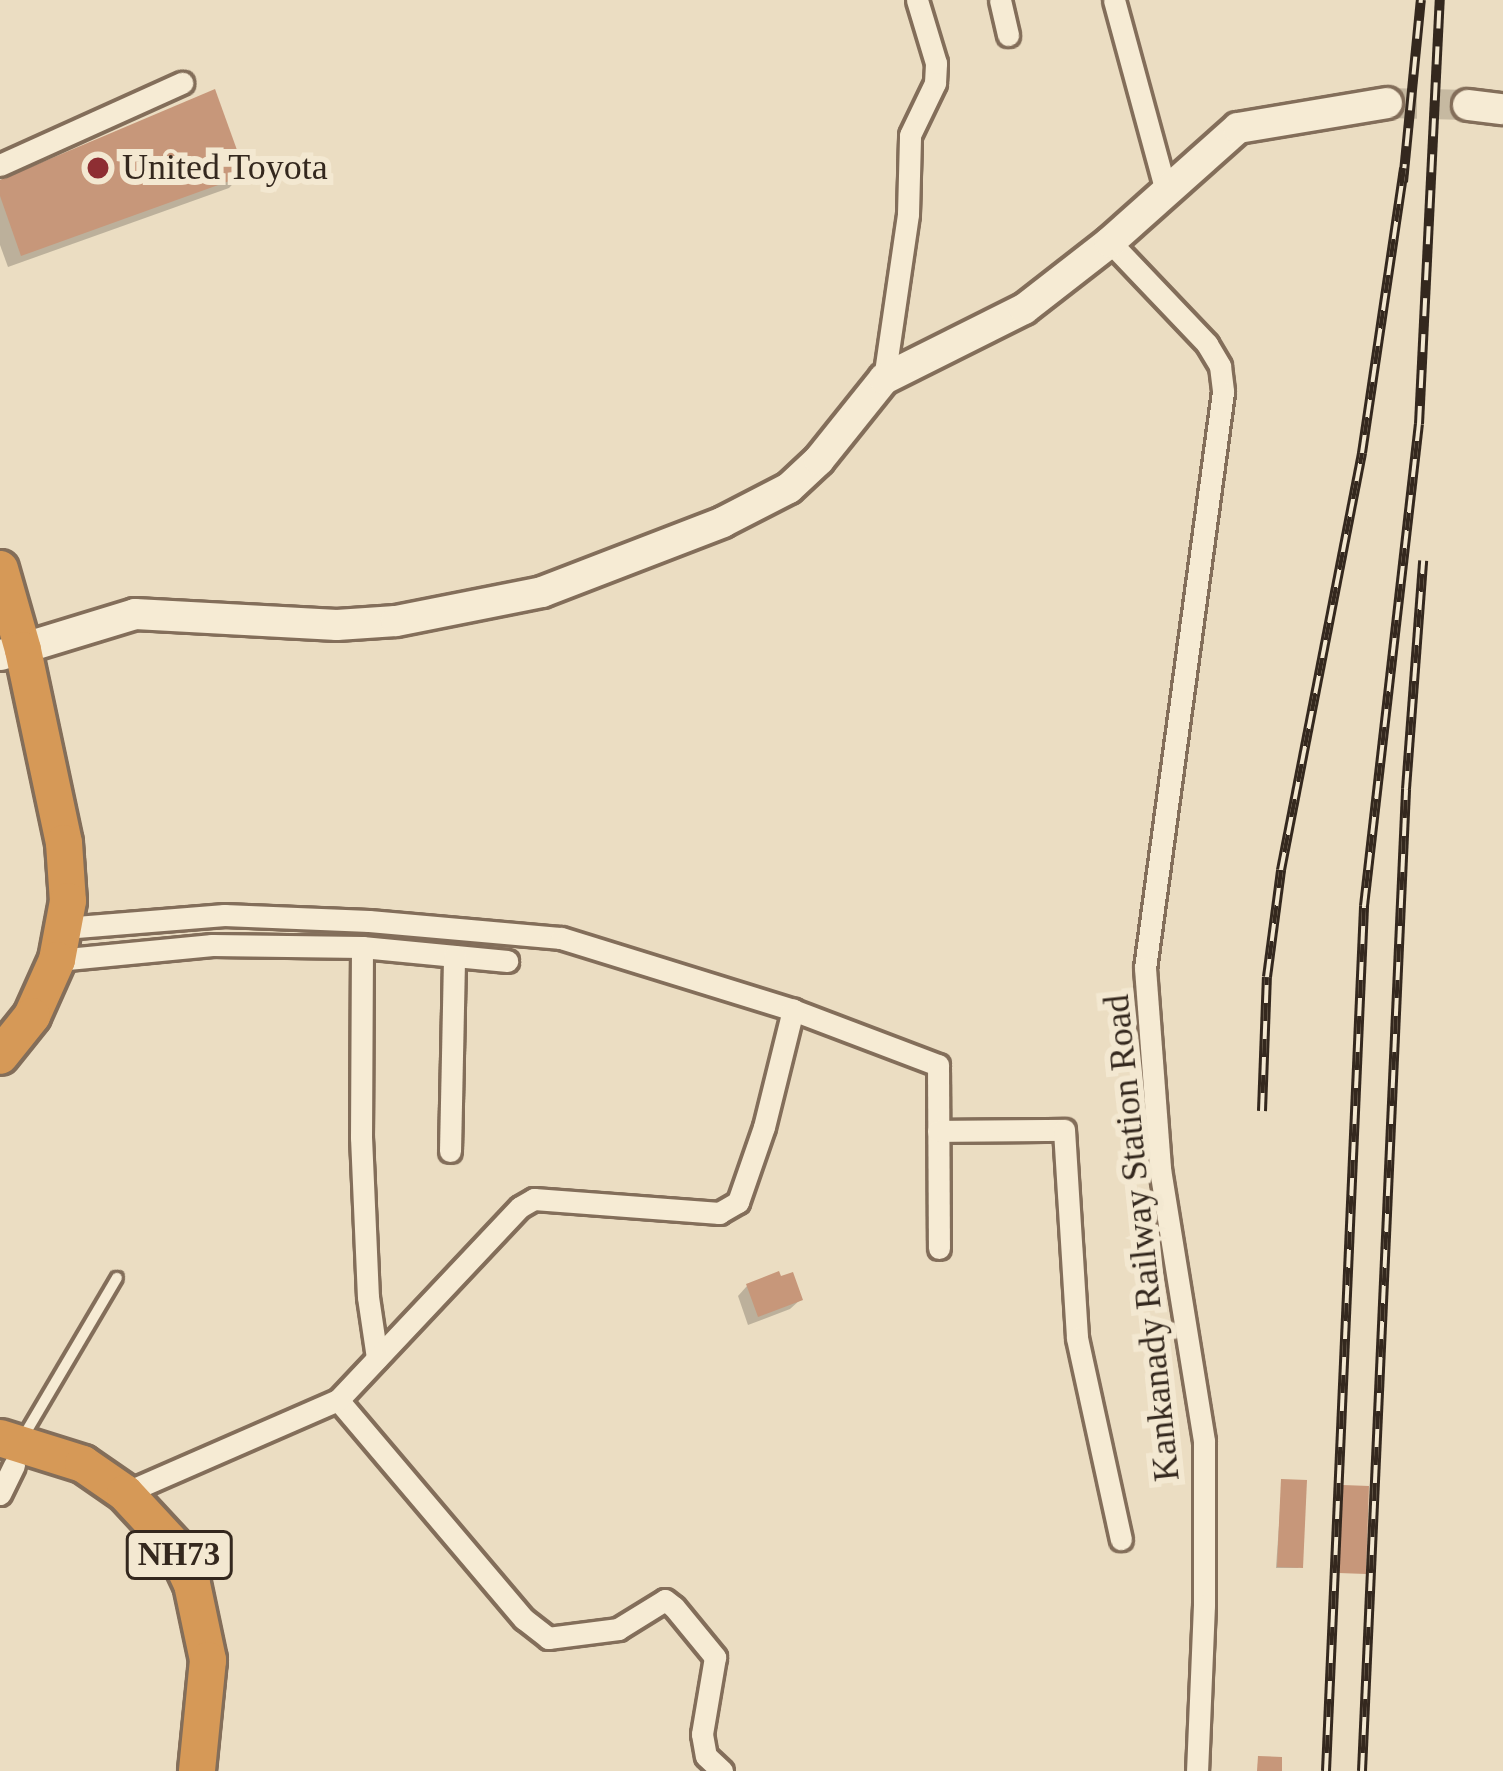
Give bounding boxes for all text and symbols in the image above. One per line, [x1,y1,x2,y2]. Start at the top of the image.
place label: United Toyota [122,146,328,190]
marker: United Toyota [85,155,111,181]
street label: Kankanady Railway Station Road [1095,993,1189,1483]
road number: NH73 [125,1528,233,1582]

